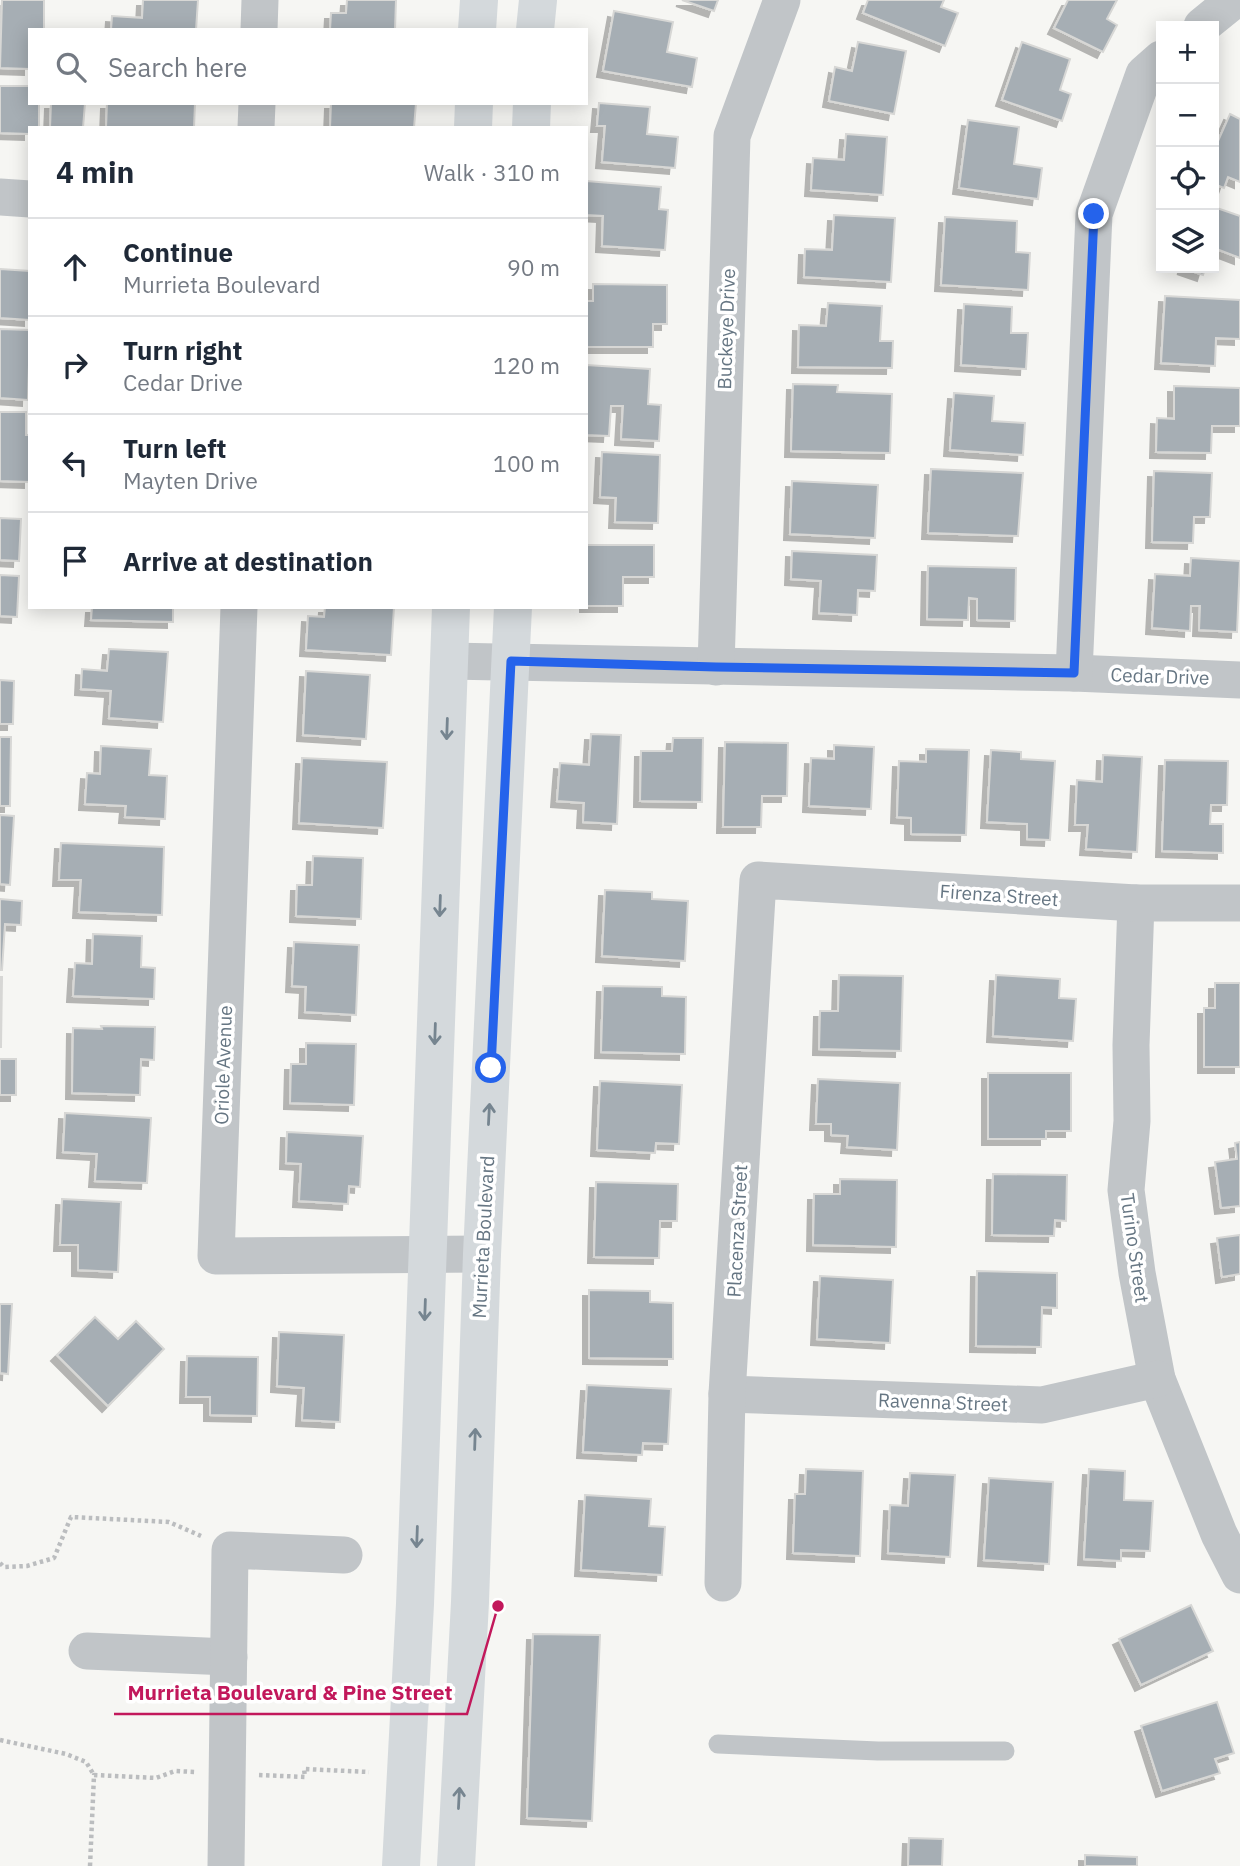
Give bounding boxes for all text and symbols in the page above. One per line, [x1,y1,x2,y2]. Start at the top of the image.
map controls [1156,21,1219,273]
button: + [1156,21,1219,84]
search box [28,28,588,105]
icon: search [52,48,90,86]
text: Search here [108,50,247,84]
button: − [1156,84,1219,147]
button: locate [1156,147,1219,210]
text: 4 min [56,152,134,191]
text: Walk · 310 m [424,157,560,187]
route end [1078,198,1109,229]
button: layers [1156,210,1219,273]
text: Continue [123,235,233,269]
icon: ahead [56,248,94,286]
text: 90 m [507,252,560,282]
street label: Buckeye Drive [712,268,740,390]
text: Murrieta Boulevard [123,269,320,299]
text: Turn right [123,333,242,367]
icon: right [56,346,94,384]
text: 120 m [493,350,560,380]
text: Cedar Drive [123,367,243,397]
text: Turn left [123,431,226,465]
icon: left [56,444,94,482]
text: 100 m [493,448,560,478]
text: Mayten Drive [123,465,258,495]
icon: arrive [56,542,94,580]
text: Arrive at destination [123,544,373,578]
street label: Cedar Drive [1110,662,1210,690]
one-way arrow [440,717,453,740]
street label: Firenza Street [939,879,1059,911]
one-way arrow [433,894,446,917]
street label: Oriole Avenue [209,1005,237,1125]
one-way arrow [429,1022,442,1045]
route start [475,1052,506,1083]
one-way arrow [482,1103,495,1126]
street label: Murrieta Boulevard [467,1155,499,1319]
street label: Placenza Street [722,1164,752,1298]
street label: Turino Street [1115,1192,1155,1304]
one-way arrow [419,1298,432,1321]
street label: Ravenna Street [878,1388,1008,1416]
one-way arrow [469,1428,482,1451]
one-way arrow [411,1526,424,1549]
callout: Murrieta Boulevard & Pine Street [114,1672,467,1714]
text: Murrieta Boulevard & Pine Street [127,1678,453,1706]
one-way arrow [453,1787,466,1810]

